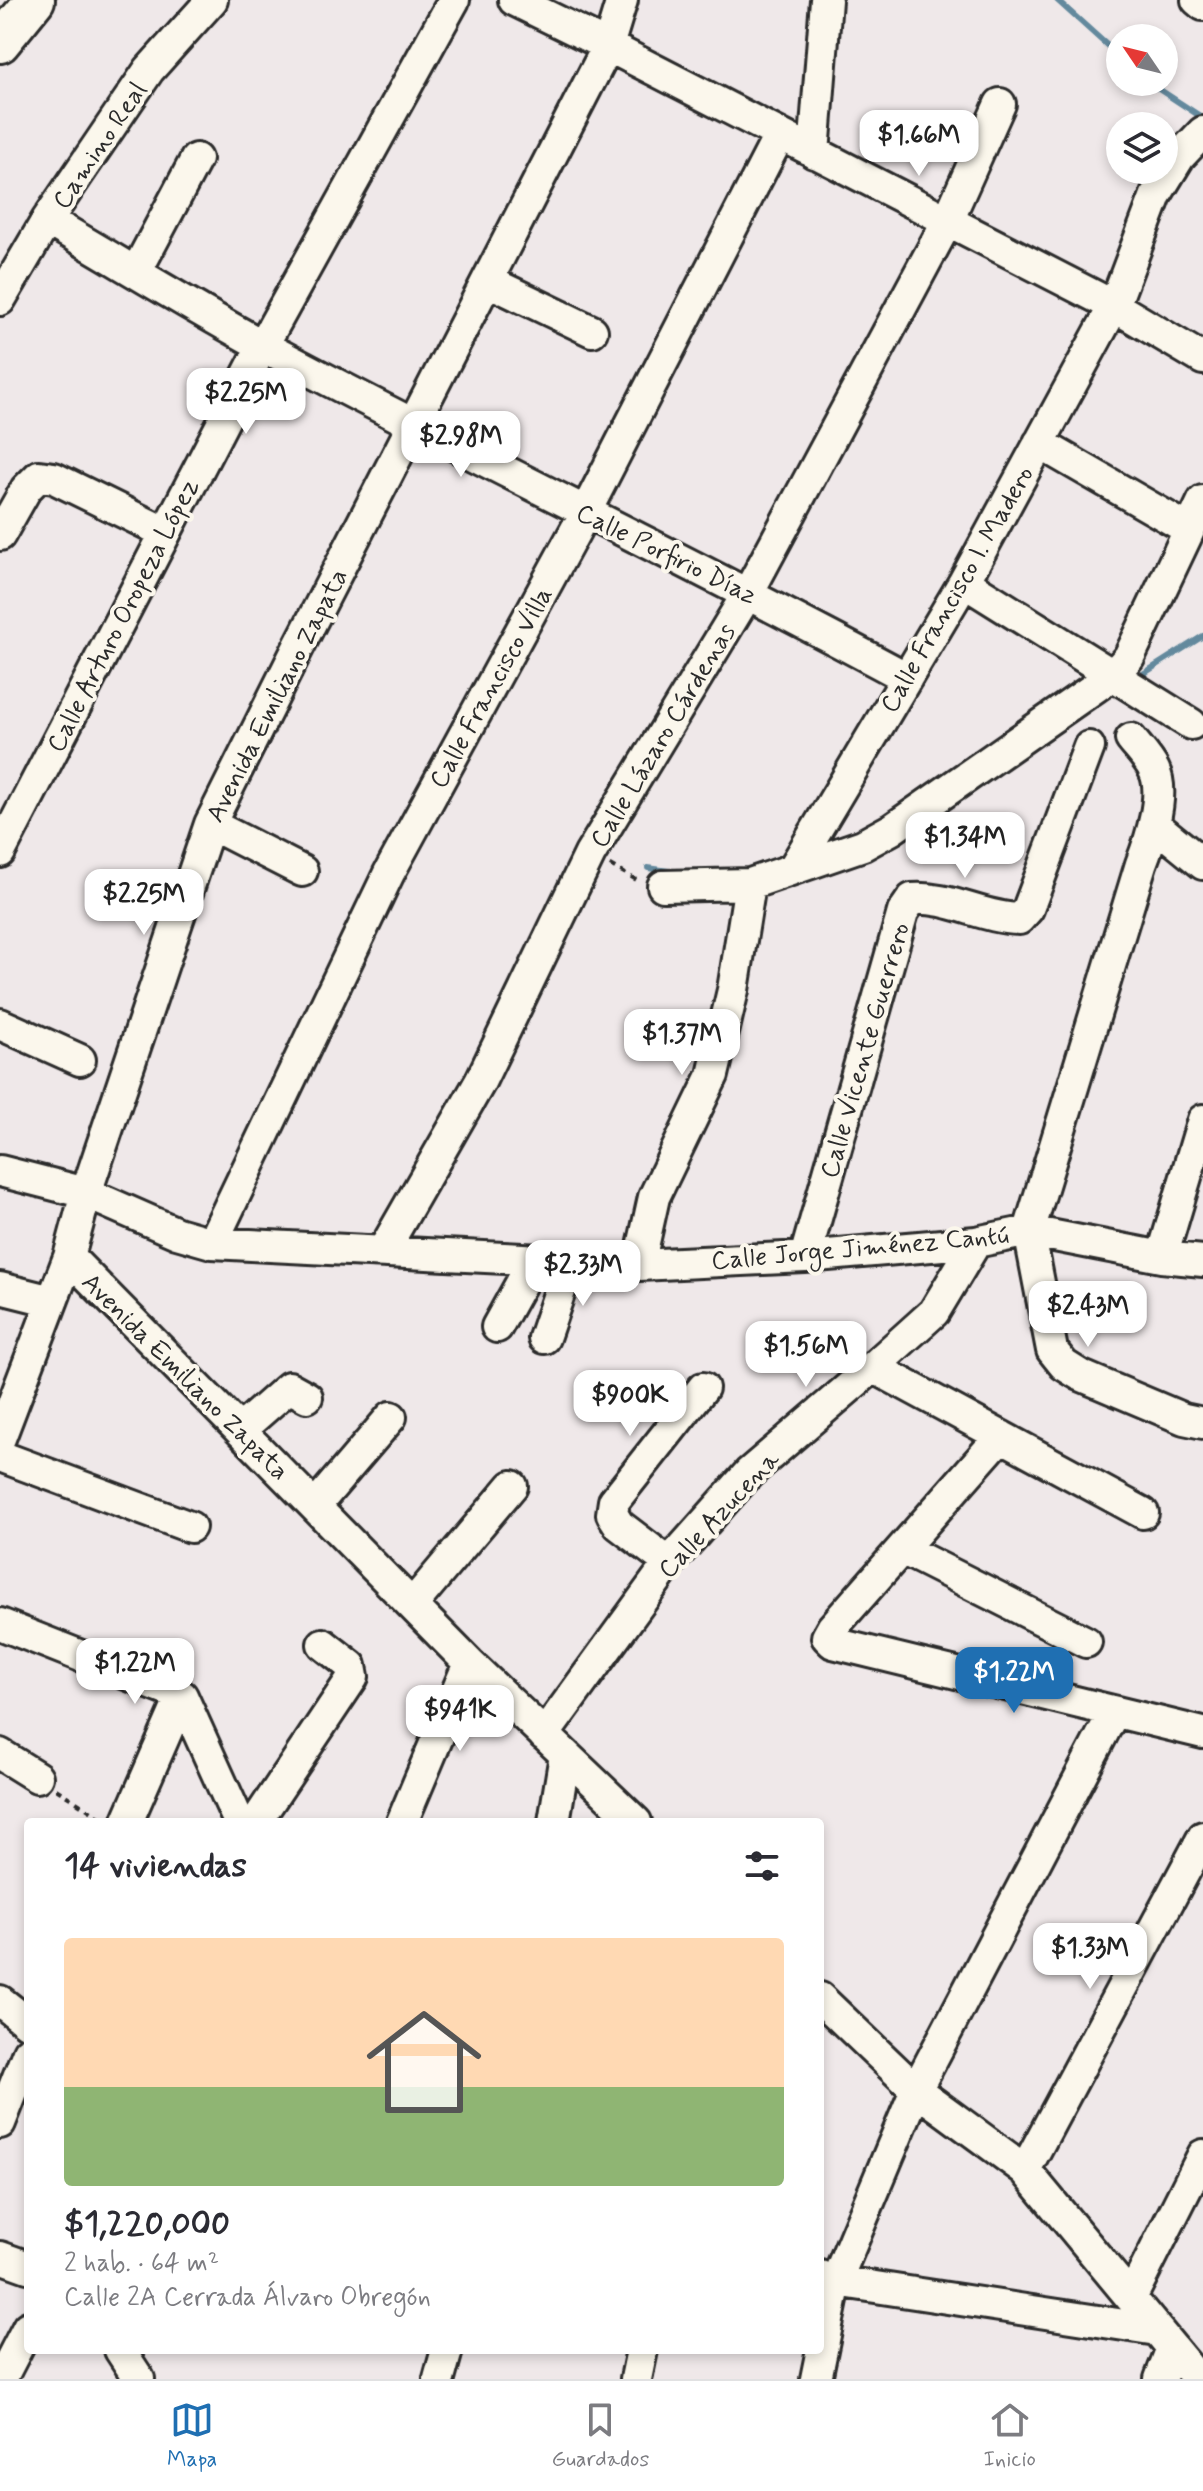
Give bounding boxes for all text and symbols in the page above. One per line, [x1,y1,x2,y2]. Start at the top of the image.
north arrow [1106,24,1178,96]
map controls [1106,24,1178,184]
street label: Camino Real [46,76,156,216]
pin: $1.66M [854,110,984,178]
button: layers [1106,112,1178,184]
text: $1.66M [878,119,960,153]
pin: $2.25M [181,368,311,436]
text: $2.25M [205,377,287,411]
pin: $2.98M [396,411,526,479]
text: $2.98M [419,420,503,454]
street label: Calle Francisco I. Madero [873,460,1042,720]
street label: Calle Arturo Oropeza López [40,473,208,759]
street label: Calle Porfirio Díaz [570,496,762,613]
street label: Avenida Emiliano Zapata [199,563,357,829]
street label: Calle Francisco Villa [422,581,561,795]
street label: Calle Lázaro Cárdenas [583,617,744,855]
pin: $1.34M [900,812,1030,880]
text: $1.34M [924,821,1006,855]
pin: $2.25M [79,869,209,937]
text: $2.25M [103,878,185,912]
street label: Calle Vicente Guerrero [813,919,919,1182]
pin: $1.37M [617,1009,747,1077]
text: $1.37M [642,1018,722,1052]
street label: Calle Jorge Jiménez Cantú [710,1219,1011,1281]
pin: $2.33M [518,1240,648,1308]
text: $2.33M [543,1249,623,1283]
street label: Avenida Emiliano Zapata [73,1266,296,1489]
pin: $2.43M [1023,1281,1153,1349]
text: $2.43M [1047,1290,1129,1324]
pin: $1.56M [741,1321,871,1389]
text: $1.56M [763,1330,849,1364]
pin: $900K [574,1370,686,1438]
text: $900K [592,1379,668,1413]
street label: Calle Azucena [651,1444,788,1587]
pin: $1.22M [70,1638,200,1706]
text: $1.22M [94,1647,176,1681]
pin: $1.22M [949,1647,1079,1715]
text: $1.22M [973,1656,1055,1690]
pin: $941K [404,1685,516,1753]
text: $941K [424,1694,496,1728]
text: 14 viviendas [64,1844,247,1889]
icon: filters [740,1844,784,1888]
pin: $1.33M [1025,1923,1155,1991]
text: $1.33M [1051,1932,1129,1966]
icon: home [352,1990,496,2134]
text: $1,220,000 [64,2202,230,2247]
text: 2 hab. · 64 m² [64,2247,219,2281]
text: Calle 2A Cerrada Álvaro Obregón [64,2281,431,2315]
tab: Mapa [167,2398,217,2474]
tab: Guardados [551,2398,649,2474]
tab: Inicio [983,2398,1036,2474]

